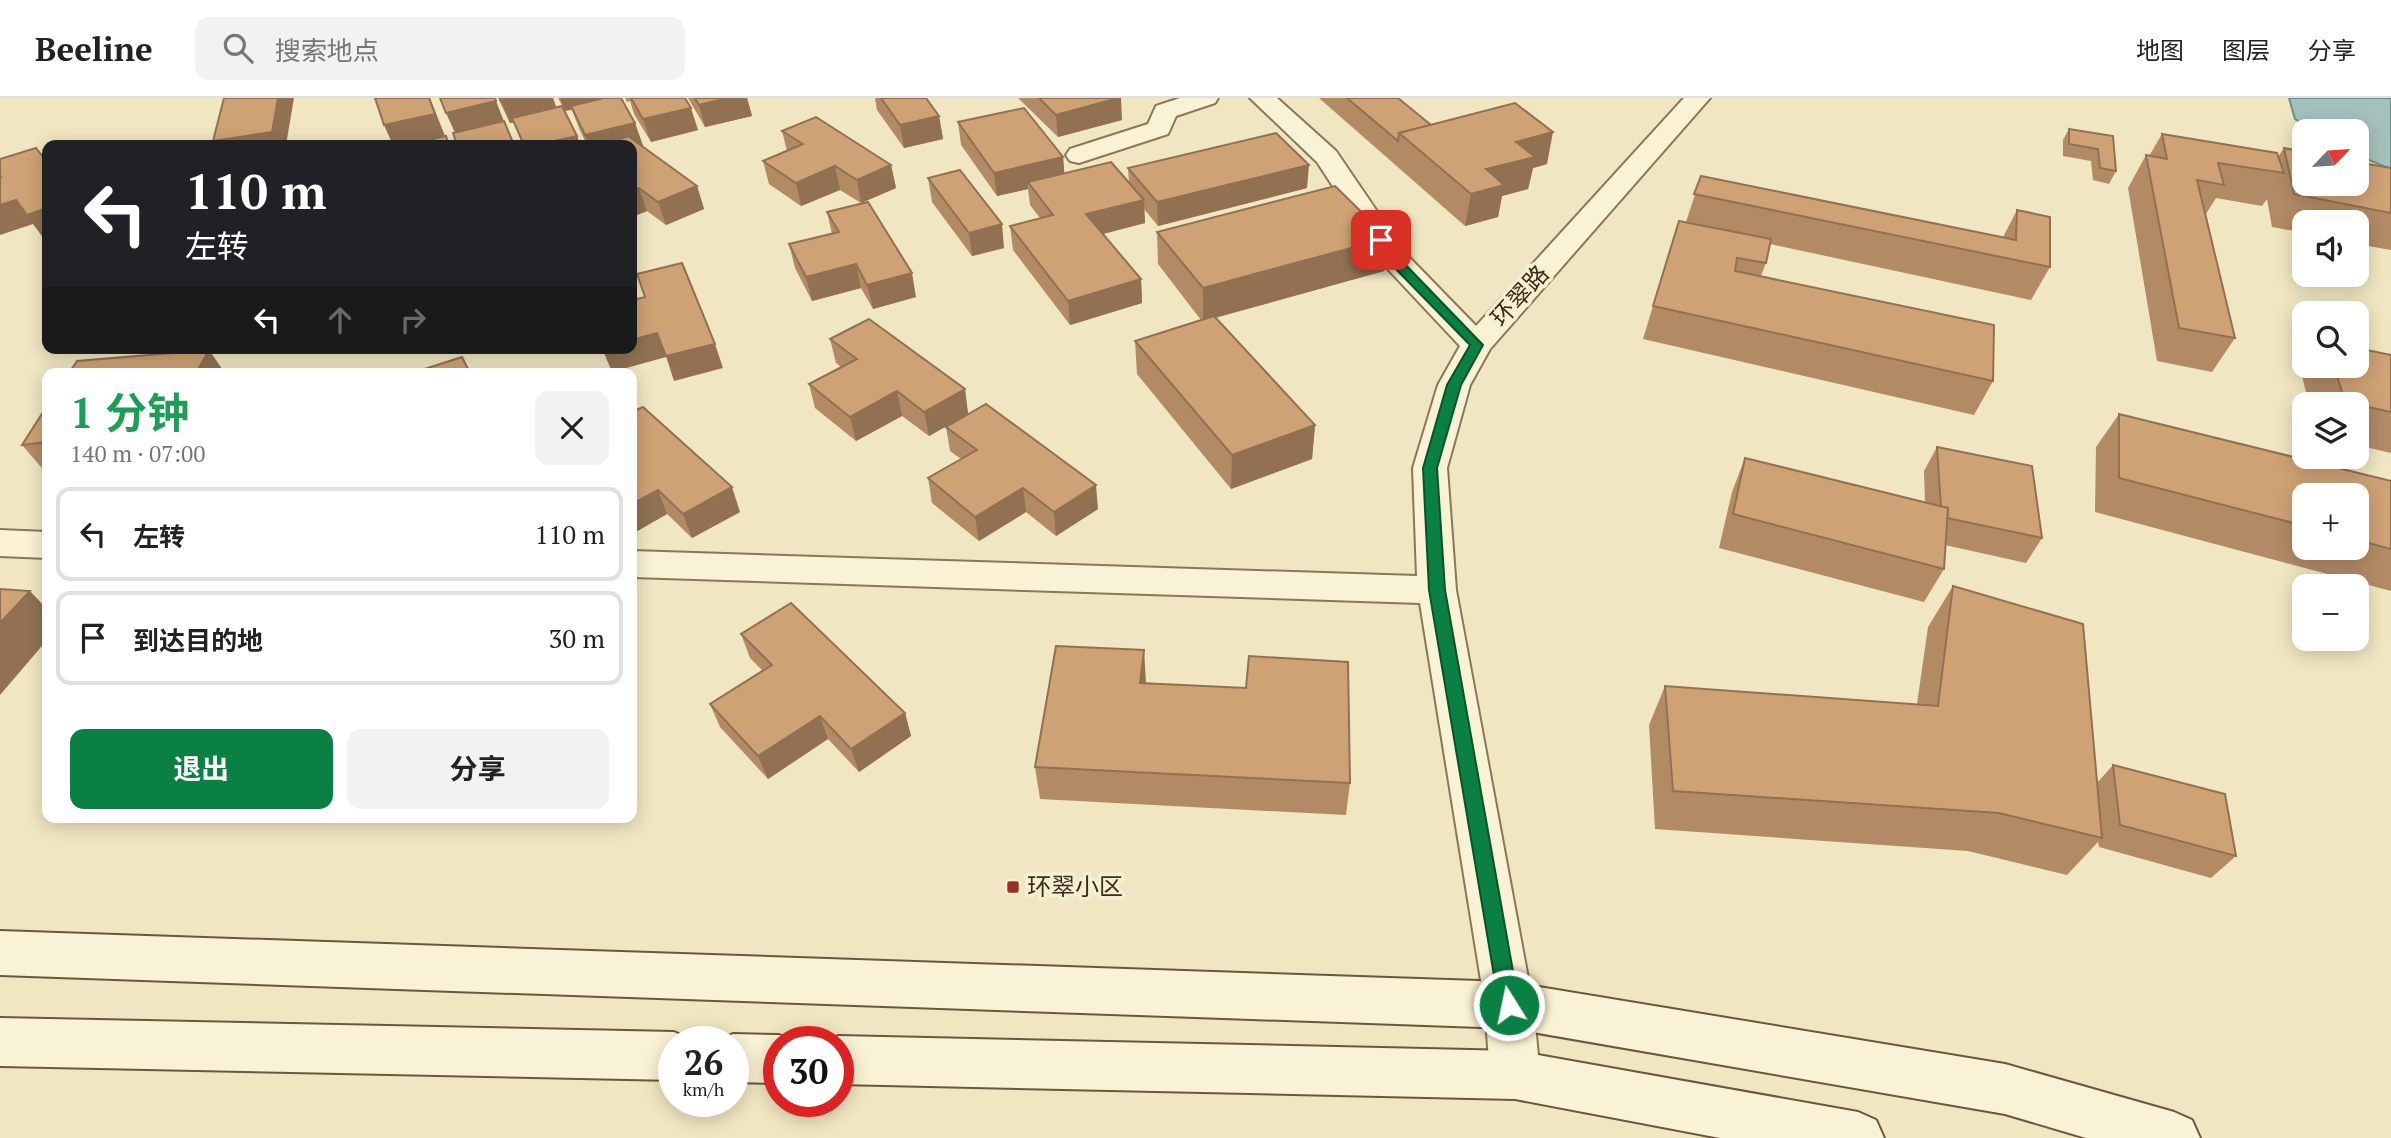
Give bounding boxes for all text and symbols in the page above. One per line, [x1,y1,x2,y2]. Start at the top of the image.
search box [195,17,685,80]
text: Beeline [35,27,153,70]
icon: search [219,29,257,67]
text: 搜索地点 [275,33,379,67]
text: 地图 [2136,34,2184,66]
text: 图层 [2222,34,2270,66]
text: 分享 [2308,34,2356,66]
north arrow [2292,119,2370,196]
map controls [2292,119,2369,651]
text: 110 m [185,158,327,223]
icon: left [70,168,161,259]
pin [1351,210,1411,270]
button: sound [2292,210,2369,287]
icon: arrive [1362,221,1400,259]
text: 左转 [185,225,249,267]
street label: 环翠路 [1483,258,1555,333]
icon: left [248,301,286,339]
icon: ahead [321,301,359,339]
icon: right [394,301,432,339]
button: search [2292,301,2369,378]
text: 1 分钟 [70,384,189,440]
button: close [535,391,609,465]
button: layers [2292,392,2369,469]
text: 140 m · 07:00 [70,438,205,469]
button: + [2292,483,2369,560]
icon: left [74,515,112,553]
text: 110 m [535,517,605,551]
text: 左转 [133,519,185,553]
button: − [2292,574,2369,651]
icon: arrive [74,619,112,657]
text: 30 m [549,621,605,655]
text: 到达目的地 [133,623,263,657]
button: 退出 [70,729,333,809]
button: 分享 [347,729,609,809]
place label: 环翠小区 [1027,870,1123,902]
marker: 环翠小区 [1005,879,1021,895]
position arrow [1472,968,1546,1042]
speed limit sign: 30 [763,1026,854,1117]
text: 26 [684,1039,723,1085]
text: km/h [683,1077,724,1101]

